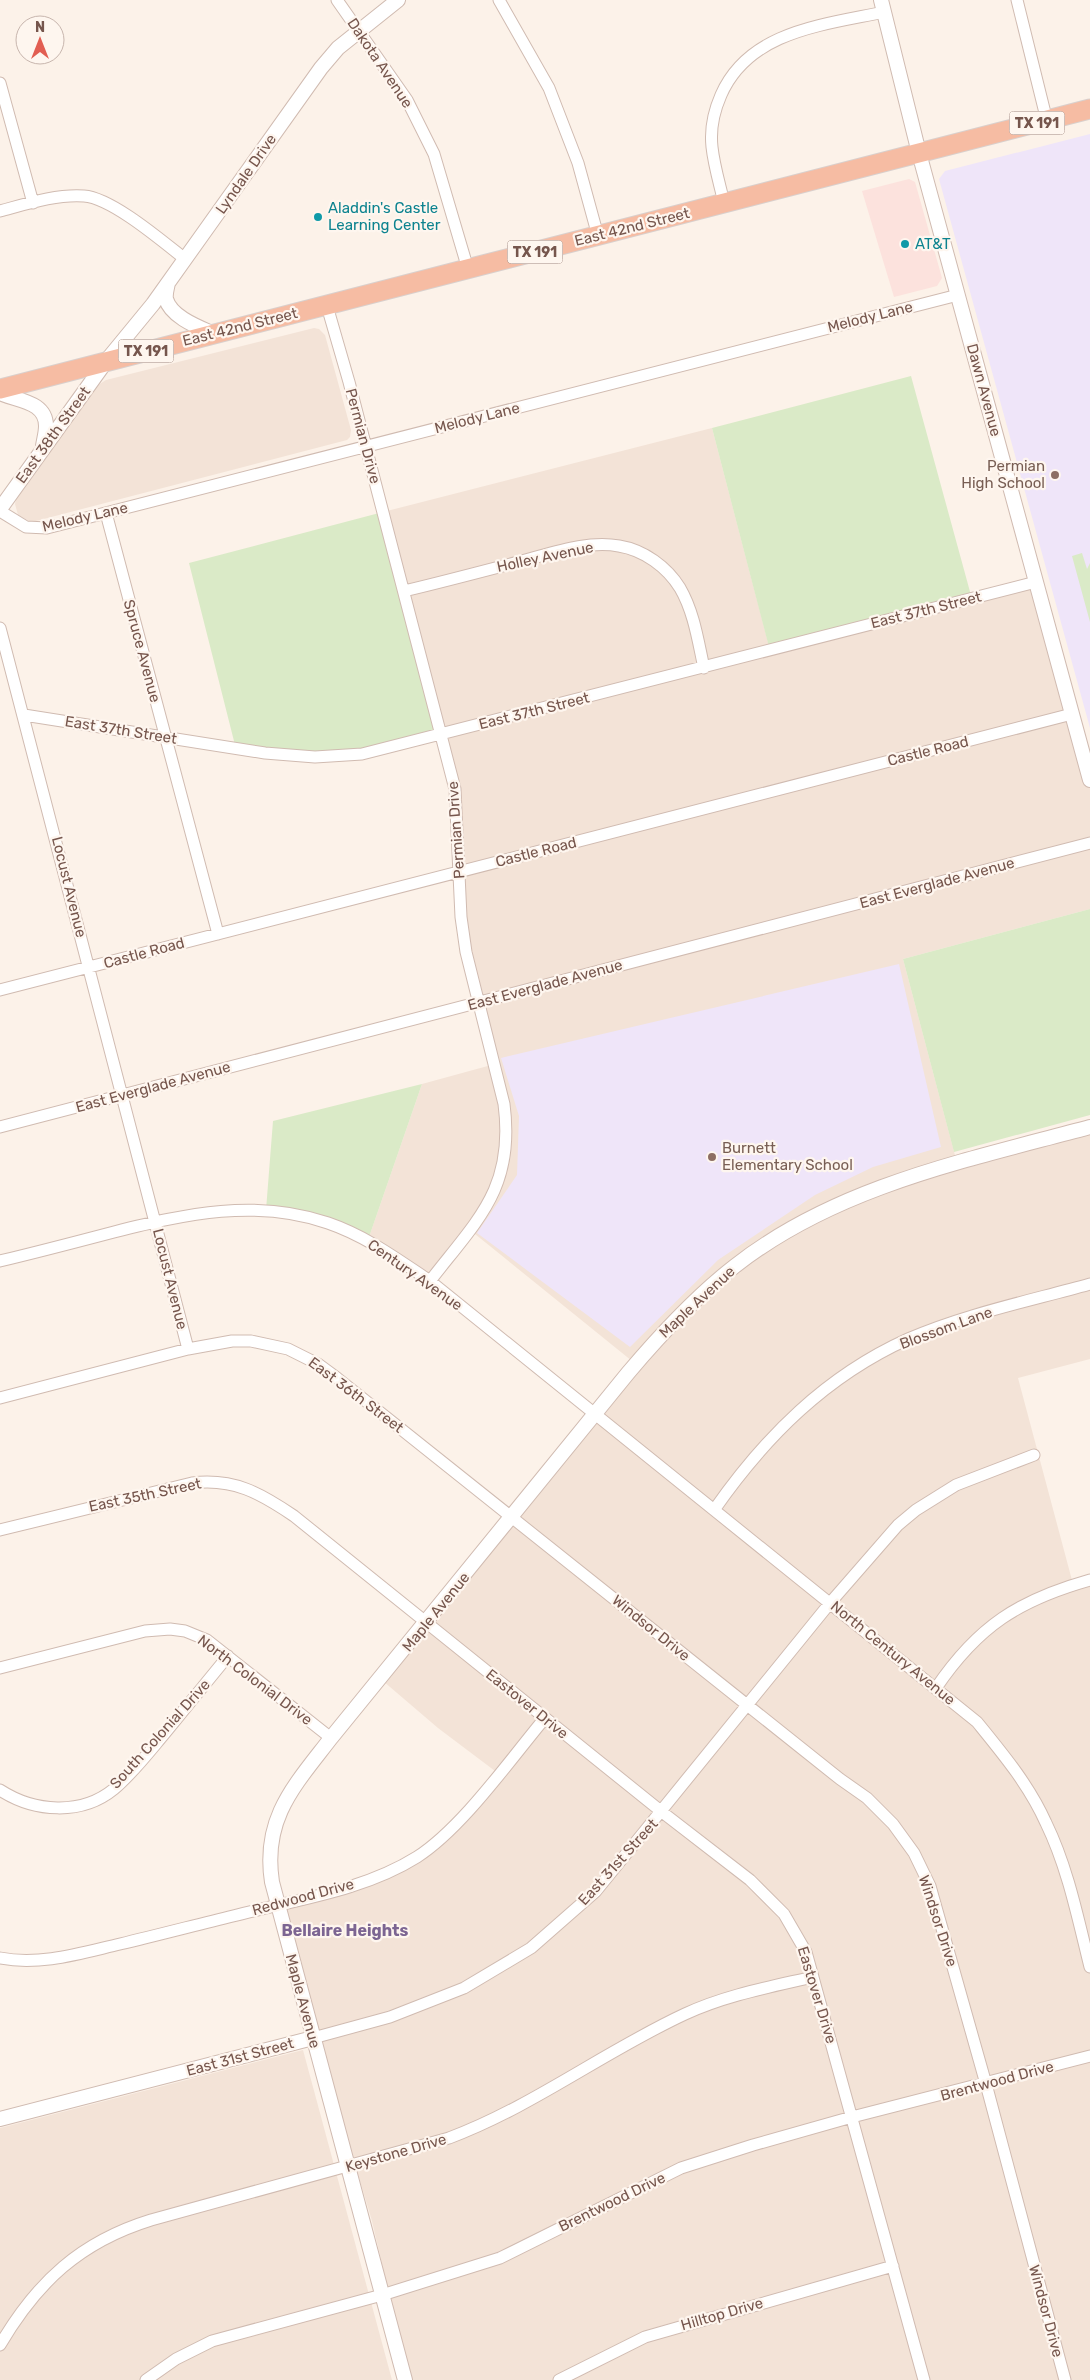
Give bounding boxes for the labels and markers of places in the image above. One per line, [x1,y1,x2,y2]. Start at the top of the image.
place label: Aladdin's Castle Learning Center [328,199,441,234]
marker: Aladdin's Castle Learning Center [312,211,324,223]
place label: AT&T [915,235,951,253]
marker: AT&T [899,238,911,250]
place label: Permian High School [961,457,1045,492]
marker: Permian High School [1049,469,1061,481]
place label: Burnett Elementary School [722,1139,853,1174]
marker: Burnett Elementary School [706,1151,718,1163]

